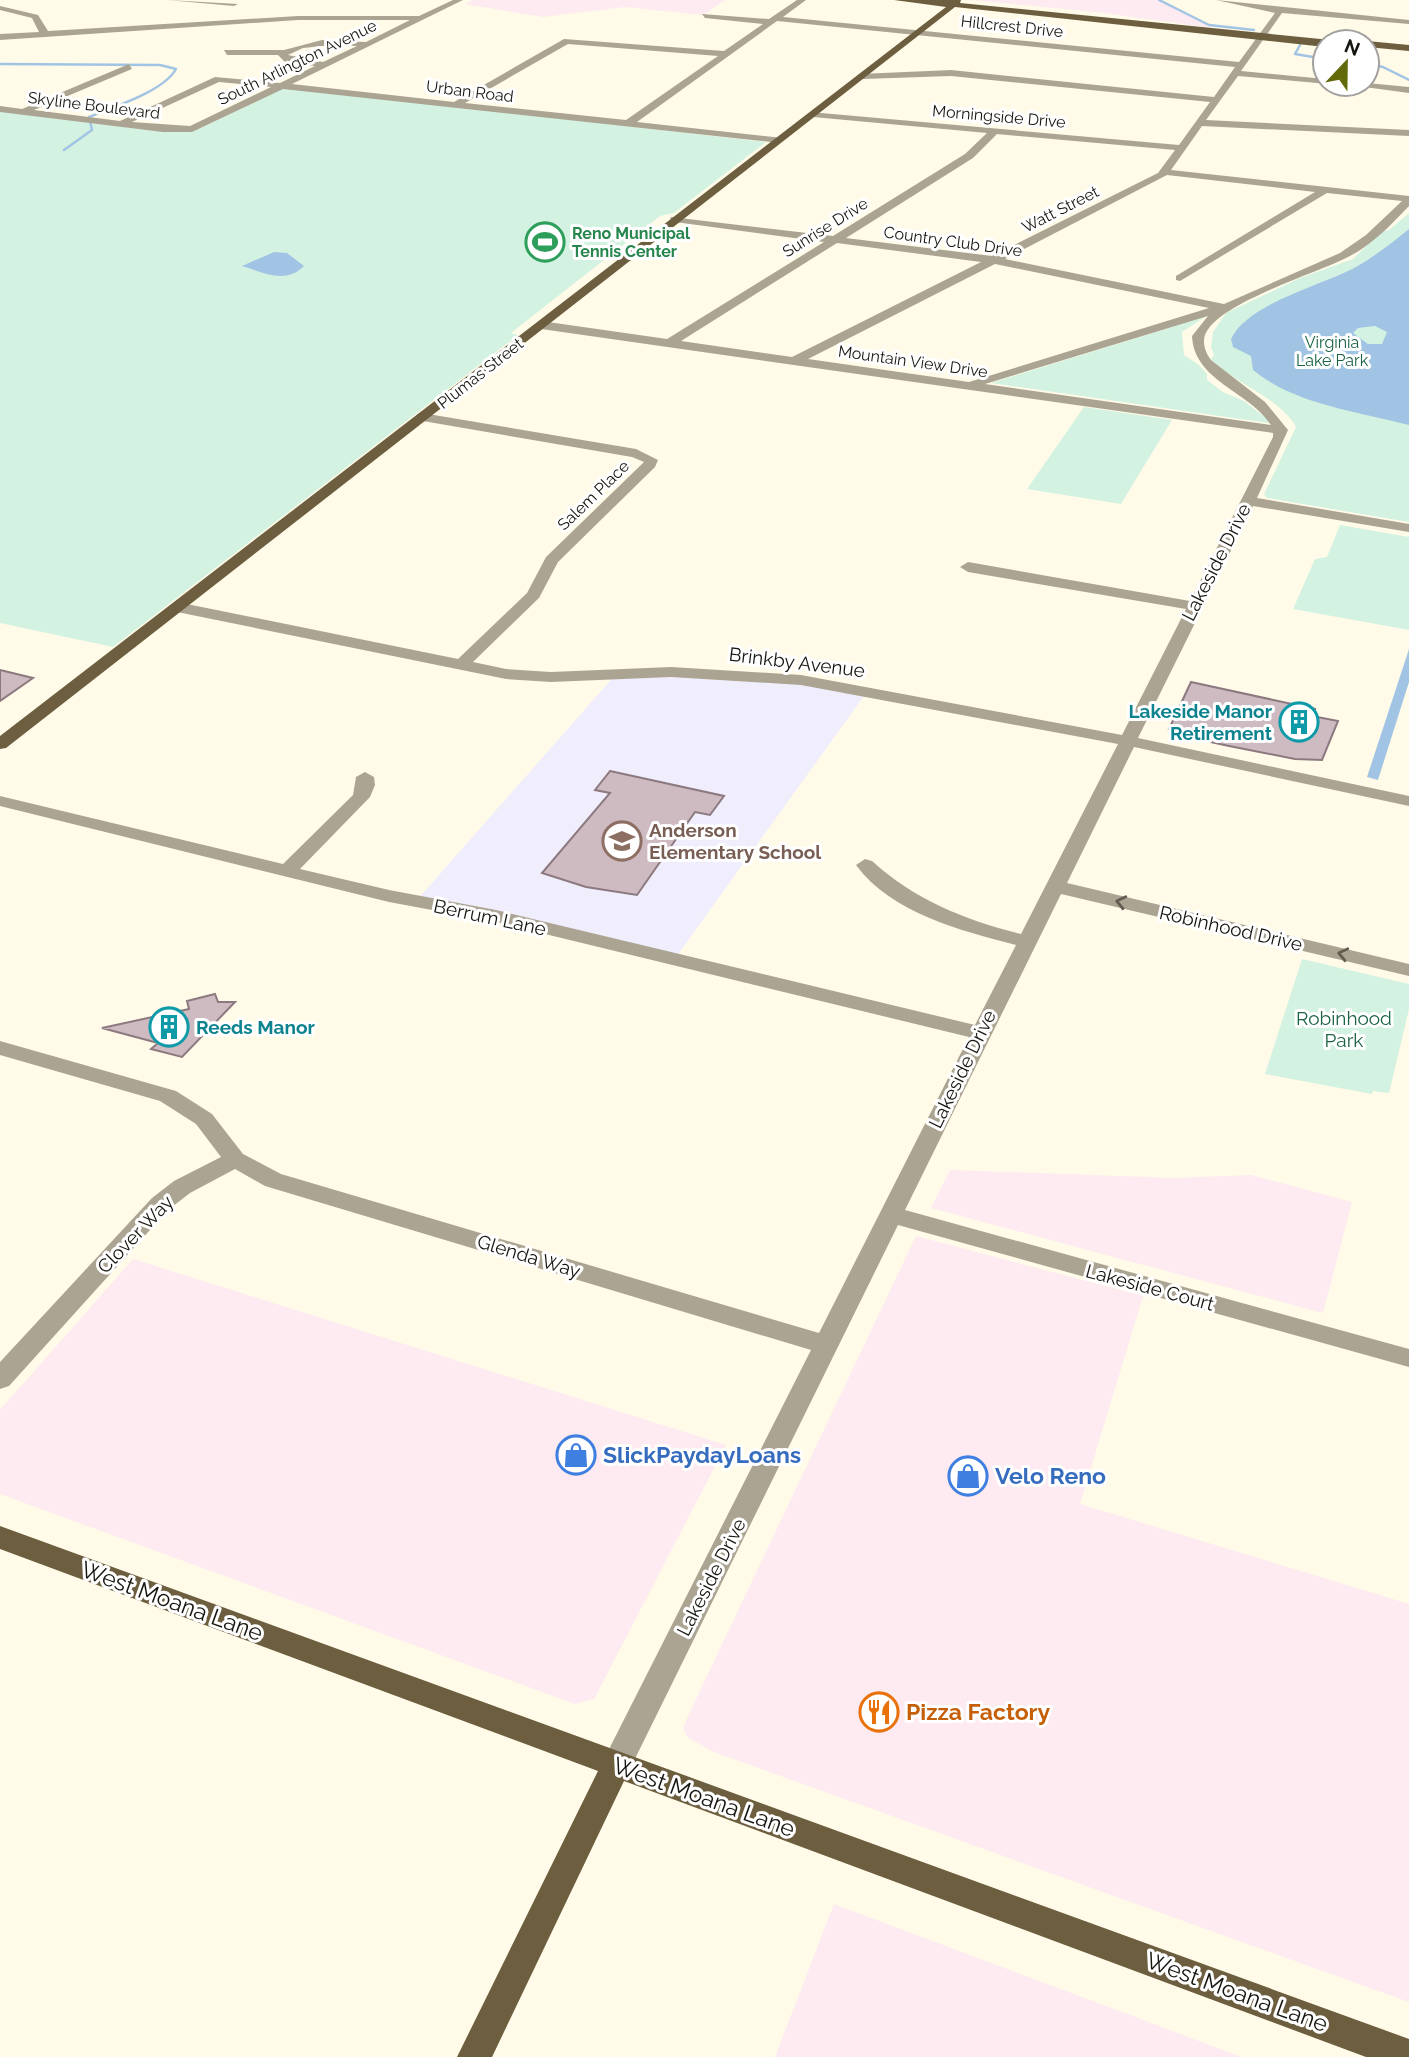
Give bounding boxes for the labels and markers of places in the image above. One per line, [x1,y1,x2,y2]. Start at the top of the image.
sports icon: Reno Municipal Tennis Center [524,221,566,263]
place label: Reno Municipal Tennis Center [572,224,691,261]
place label: Lakeside Manor Retirement [1129,700,1273,744]
building icon: Lakeside Manor Retirement [1278,701,1320,743]
place label: Anderson Elementary School [649,819,822,863]
school or university icon: Anderson Elementary School [601,820,643,862]
building icon: Reeds Manor [148,1006,190,1048]
place label: Reeds Manor [196,1016,315,1038]
shop icon: SlickPaydayLoans [555,1434,597,1476]
place label: SlickPaydayLoans [603,1441,801,1468]
shop icon: Velo Reno [947,1455,989,1497]
place label: Velo Reno [995,1462,1106,1489]
restaurant icon: Pizza Factory [858,1691,900,1733]
place label: Pizza Factory [906,1698,1050,1725]

